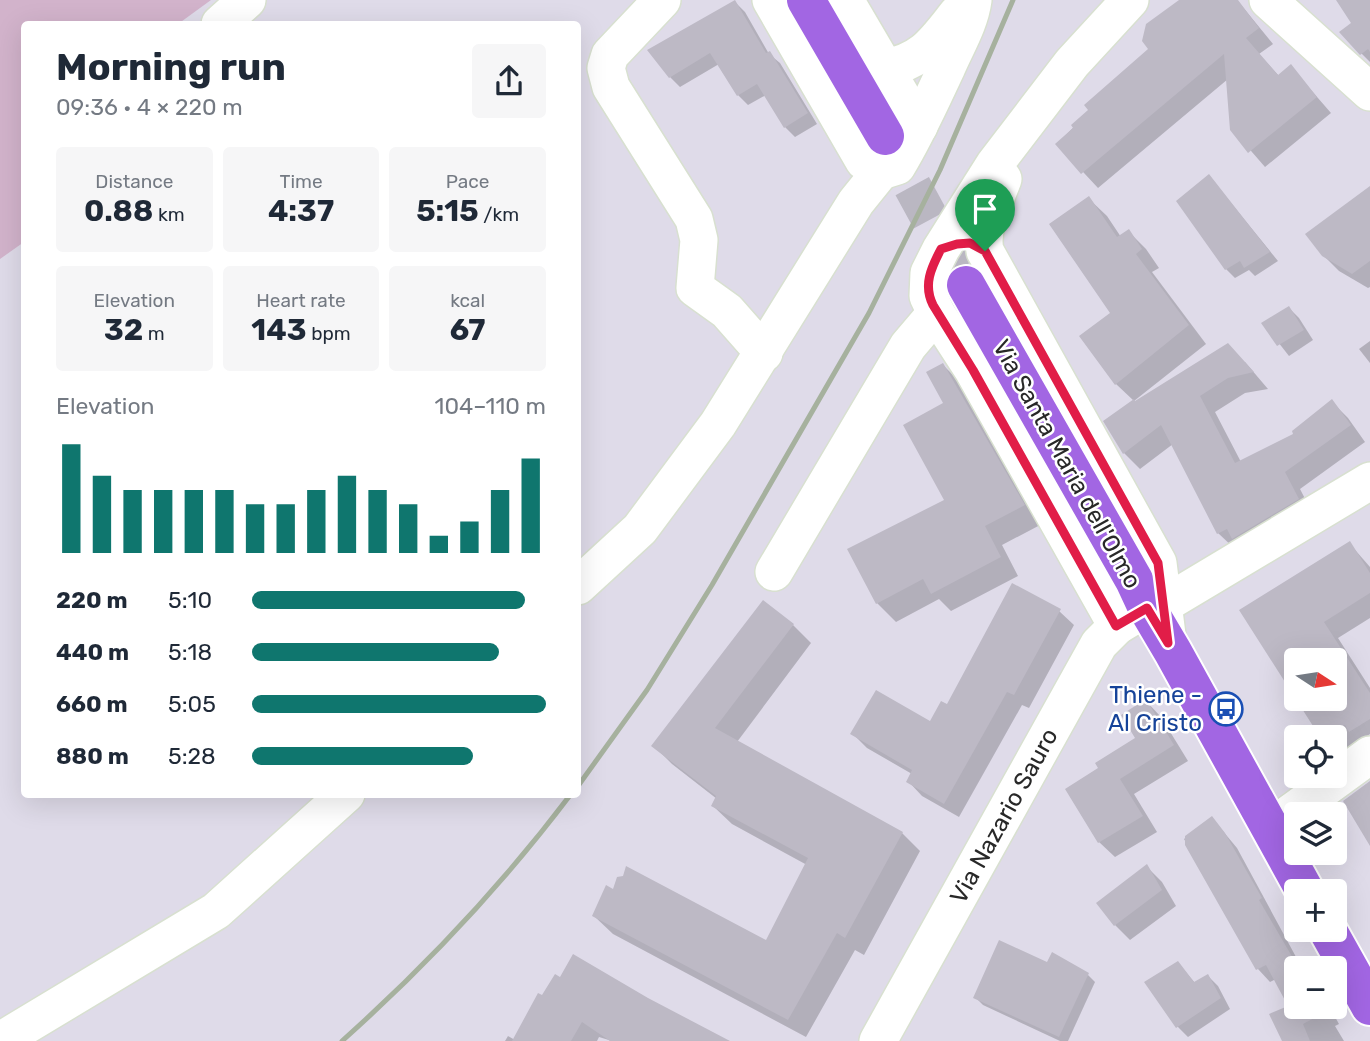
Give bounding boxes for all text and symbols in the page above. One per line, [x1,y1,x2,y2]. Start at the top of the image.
text: Morning run [56,44,286,90]
button: share [472,44,546,118]
text: 09:36 · 4 × 220 m [56,93,243,121]
text: Distance [95,170,173,193]
text: Time [279,170,323,193]
text: Pace [446,170,489,193]
pin [955,179,1015,251]
icon: arrive [966,190,1004,228]
text: 0.88 [84,193,153,229]
text: 4:37 [268,193,334,229]
text: 5:15 [416,193,479,229]
text: km [153,203,185,226]
text: /km [479,203,519,226]
text: Elevation [94,289,175,312]
text: Heart rate [256,289,346,312]
text: kcal [450,289,485,312]
text: 32 [104,312,143,348]
text: 143 [251,312,306,348]
text: 67 [450,312,486,348]
text: m [143,322,165,345]
text: bpm [306,322,351,345]
street label: Via Santa Maria dell'Olmo [987,335,1147,593]
text: Elevation [56,392,155,420]
text: 104–110 m [435,392,546,420]
text: 220 m [56,586,128,614]
text: 5:10 [168,586,212,614]
text: 440 m [56,638,129,666]
text: 5:18 [168,638,212,666]
north arrow [1284,648,1348,710]
map controls [1284,648,1347,1019]
place label: Thiene - Al Cristo [1108,681,1202,737]
text: 660 m [56,690,128,718]
text: 5:05 [168,690,216,718]
bus stop icon: Thiene - Al Cristo [1207,690,1245,728]
street label: Via Nazario Sauro [944,724,1064,908]
button: locate [1284,725,1347,788]
text: 880 m [56,742,129,770]
text: 5:28 [168,742,216,770]
button: layers [1284,802,1347,865]
button: + [1284,879,1347,942]
button: − [1284,956,1347,1019]

